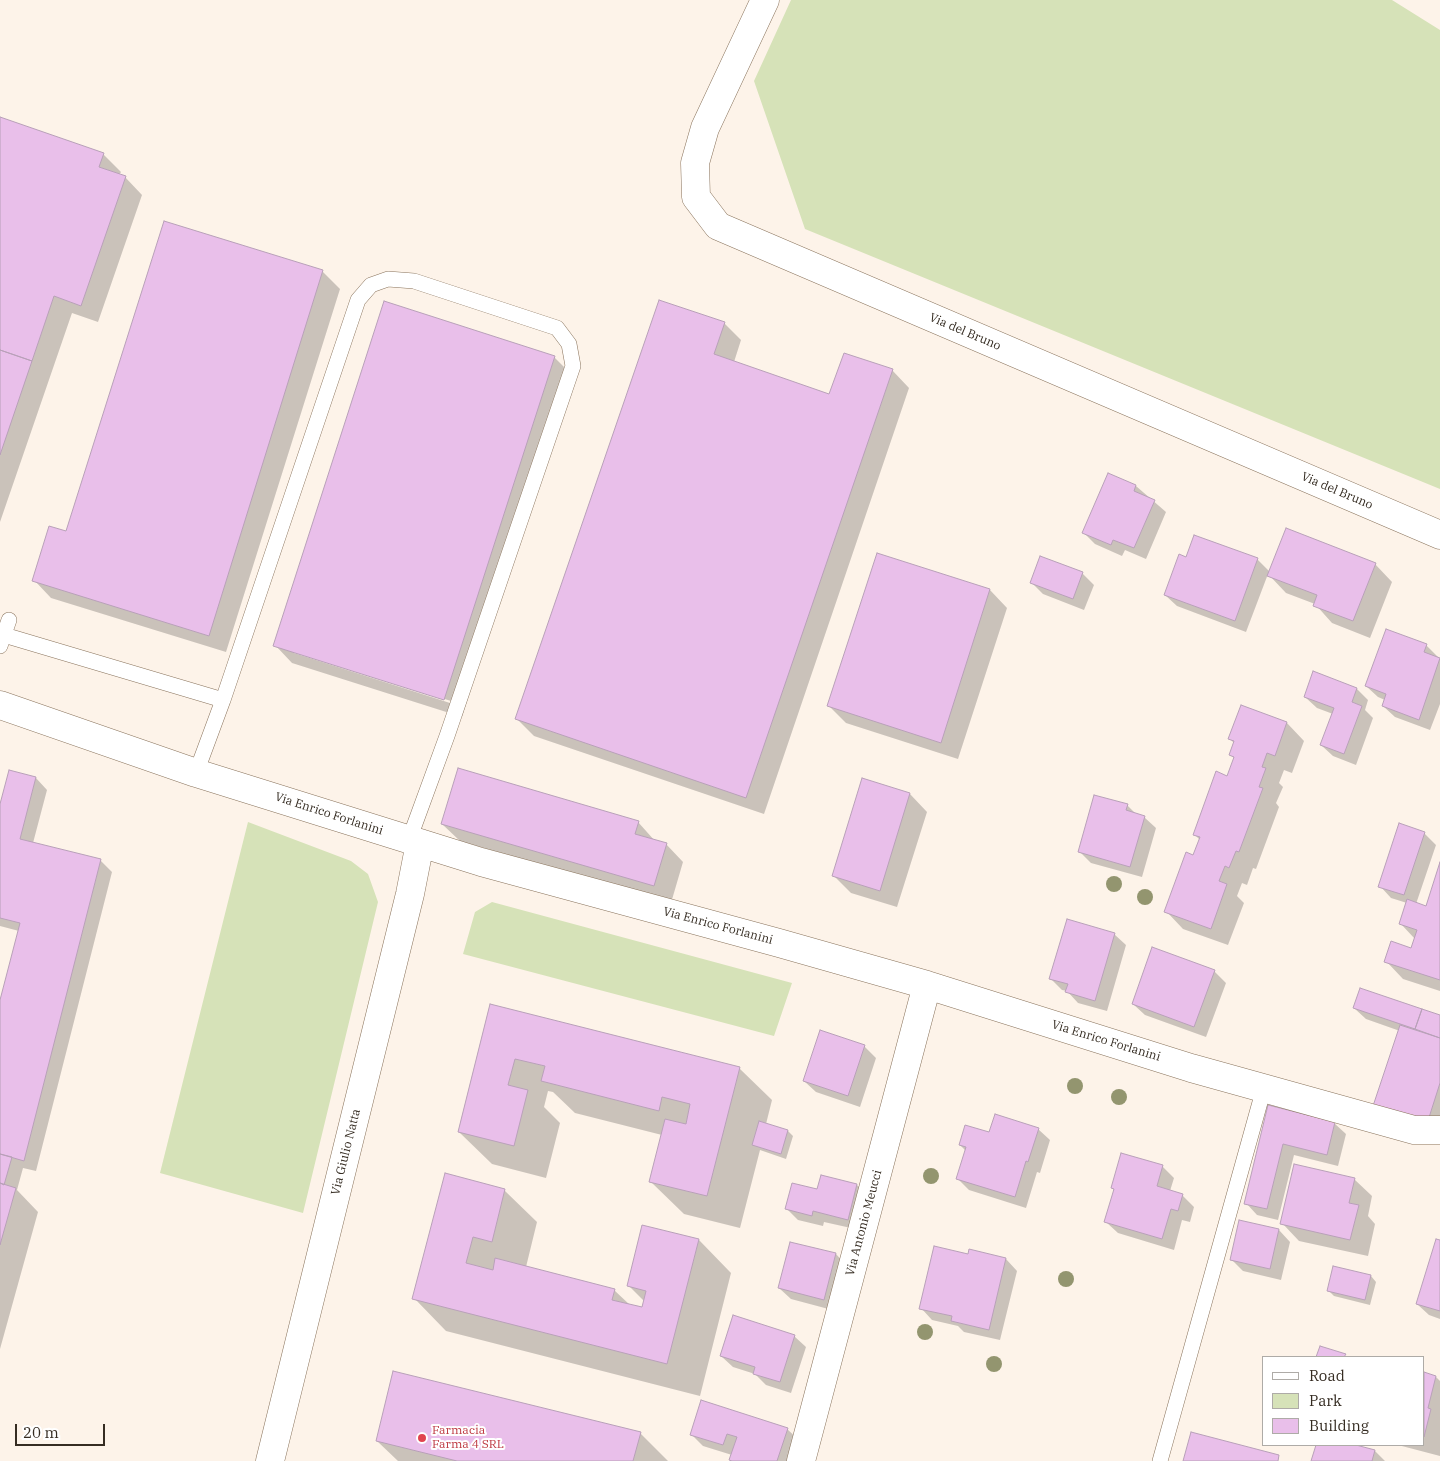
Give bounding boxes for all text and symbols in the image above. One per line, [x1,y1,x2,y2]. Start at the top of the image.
street label: Via del Bruno [927,310,1003,354]
street label: Via del Bruno [1299,469,1375,513]
street label: Via Enrico Forlanini [273,790,385,838]
street label: Via Enrico Forlanini [662,904,774,948]
street label: Via Enrico Forlanini [1050,1018,1162,1064]
street label: Via Giulio Natta [328,1107,364,1197]
street label: Via Antonio Meucci [843,1168,885,1278]
legend [1262,1356,1425,1446]
text: Road [1309,1366,1345,1385]
text: Park [1309,1391,1342,1410]
scale bar [18,1414,108,1446]
text: Building [1309,1416,1369,1435]
text: 20 m [23,1423,59,1442]
place label: Farmacia Farma 4 SRL [432,1424,504,1452]
marker: Farmacia Farma 4 SRL [416,1432,428,1444]

